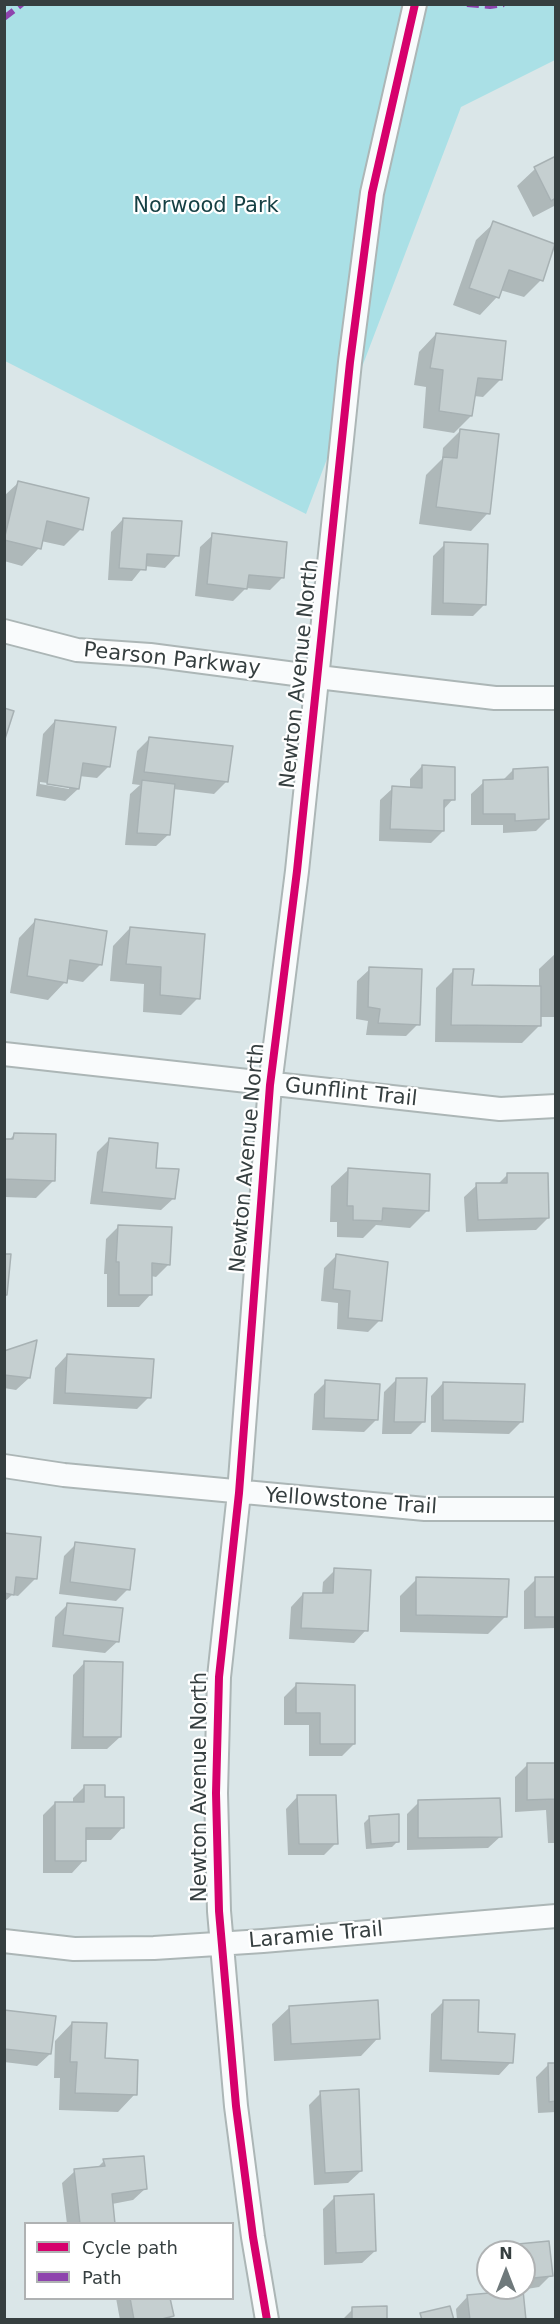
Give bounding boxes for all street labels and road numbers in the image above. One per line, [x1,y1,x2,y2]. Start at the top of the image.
street label: Newton Avenue North [275,558,325,790]
street label: Pearson Parkway [82,638,262,682]
street label: Newton Avenue North [225,1042,271,1274]
street label: Gunflint Trail [284,1074,418,1112]
street label: Yellowstone Trail [264,1483,438,1521]
street label: Newton Avenue North [188,1672,214,1902]
street label: Laramie Trail [248,1918,384,1954]

